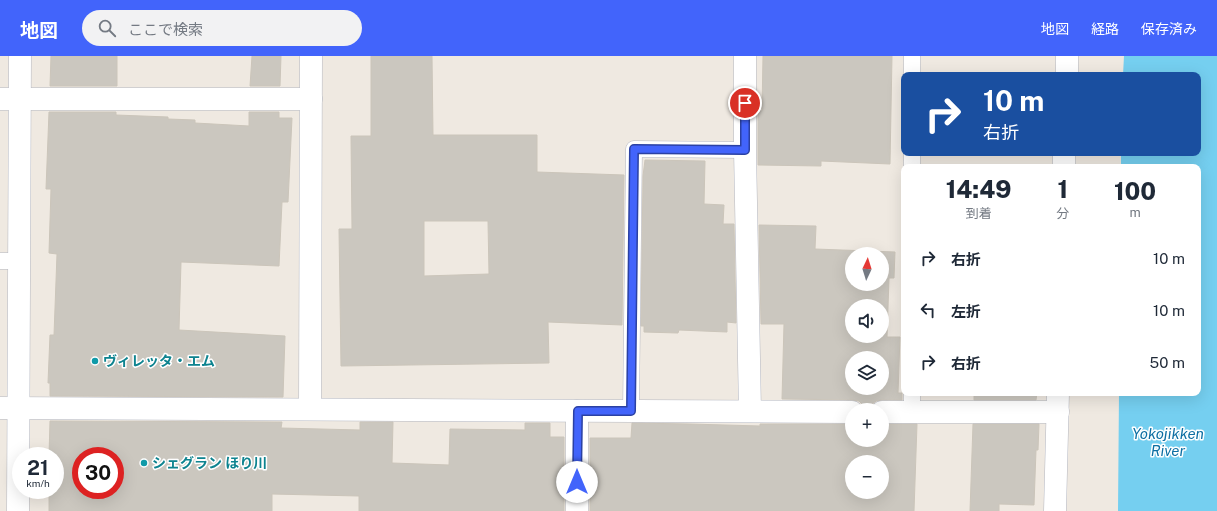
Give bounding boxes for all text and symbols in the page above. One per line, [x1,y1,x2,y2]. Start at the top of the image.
search box [82,10,362,46]
icon: search [96,17,118,39]
text: 地図 [20,19,58,41]
text: ここで検索 [128,21,203,38]
text: 地図 [1041,21,1069,37]
text: 経路 [1091,21,1119,37]
text: 保存済み [1141,21,1197,37]
text: 10 m [983,84,1044,117]
pin [728,86,762,120]
icon: right [917,88,969,140]
icon: arrive [734,92,756,114]
text: 右折 [983,122,1019,143]
text: 14:49 [946,175,1012,203]
text: 1 [1058,175,1068,203]
text: 100 [1114,177,1156,205]
text: m [1130,205,1141,220]
text: 到着 [966,206,992,221]
text: 分 [1056,206,1069,221]
north arrow [845,247,889,291]
map controls [845,247,889,499]
icon: right [917,247,939,269]
text: 10 m [1153,250,1185,267]
text: 右折 [951,251,981,268]
button: sound [845,299,889,343]
icon: left [917,299,939,321]
text: 10 m [1153,302,1185,319]
text: 左折 [951,303,981,320]
button: layers [845,351,889,395]
icon: right [917,351,939,373]
place label: ヴィレッタ・エム [103,353,215,369]
text: 50 m [1150,354,1185,371]
text: 右折 [951,355,981,372]
marker: ヴィレッタ・エム [90,356,100,366]
button: + [845,403,889,447]
water label: Yokojikken River [1132,425,1204,459]
speed limit sign: 30 [72,447,124,499]
place label: シェグラン ほり川 [152,455,267,471]
button: − [845,455,889,499]
text: 21 [27,456,49,480]
marker: シェグラン ほり川 [139,458,149,468]
position arrow [556,461,598,503]
text: km/h [26,477,50,489]

